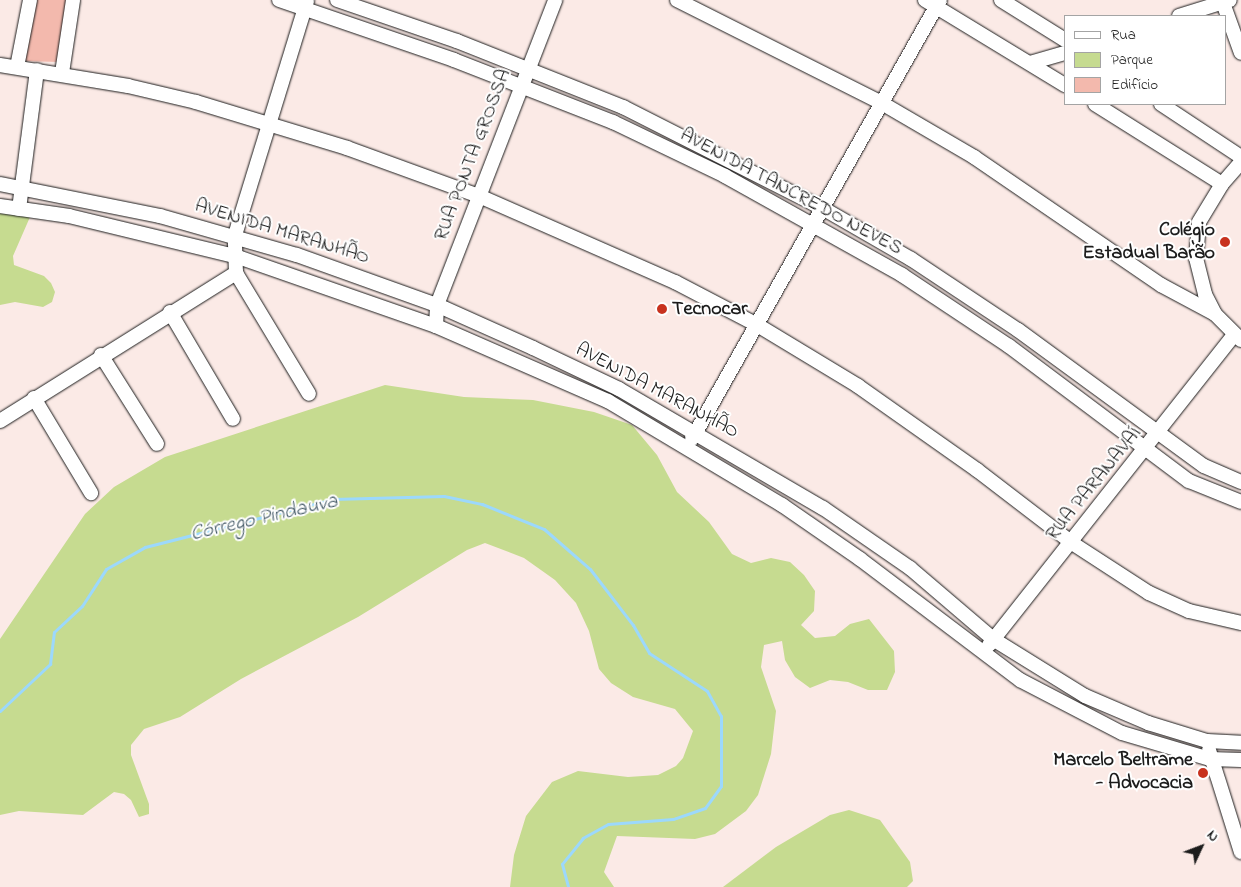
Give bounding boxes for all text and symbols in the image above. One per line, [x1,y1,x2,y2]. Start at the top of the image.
legend [1064,15,1226,105]
text: Rua [1111,24,1136,46]
text: Parque [1111,49,1153,71]
street label: RUA PONTA GROSSA [429,66,517,244]
text: Edifício [1111,74,1158,96]
street label: AVENIDA TANCREDO NEVES [676,123,906,261]
street label: AVENIDA MARANHÃO [192,194,372,270]
place label: Colégio Estadual Barão [1082,218,1215,265]
marker: Colégio Estadual Barão [1219,236,1231,248]
place label: Tecnocar [672,297,747,321]
marker: Tecnocar [656,303,668,315]
street label: AVENIDA MARANHÃO [571,338,743,444]
street label: RUA PARANAVAÍ [1041,422,1147,546]
water label: Córrego Pindauva [188,489,340,547]
place label: Marcelo Beltrame - Advocacia [1053,749,1193,796]
marker: Marcelo Beltrame - Advocacia [1197,767,1209,779]
north arrow [1176,822,1226,872]
text: N [1201,826,1223,847]

